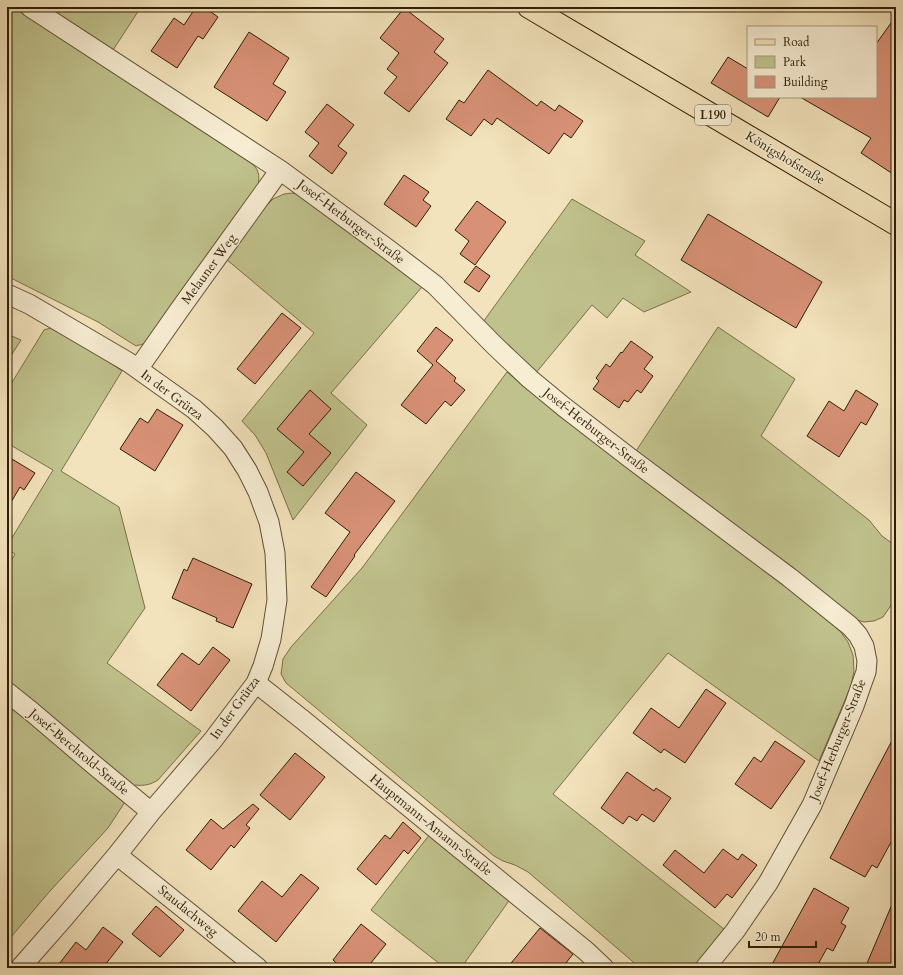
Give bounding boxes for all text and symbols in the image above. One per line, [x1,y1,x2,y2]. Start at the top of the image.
legend [747,26,877,98]
text: Road [783,34,810,50]
text: Park [783,54,807,70]
text: Building [783,74,828,90]
road number: L190 [695,105,731,125]
street label: Königshofstraße [742,127,828,189]
street label: Josef-Herburger-Straße [292,174,408,268]
street label: Melauner Weg [177,229,241,308]
street label: In der Grütza [137,366,207,425]
street label: Josef-Herburger-Straße [538,383,653,478]
street label: In der Grütza [206,672,264,743]
street label: Josef-Herburger-Straße [805,676,871,806]
street label: Josef-Berchtold-Straße [24,703,133,799]
street label: Hauptmann-Amann-Straße [366,770,496,880]
street label: Staudachweg [154,881,222,941]
scale bar [749,923,816,949]
text: 20 m [755,929,782,945]

